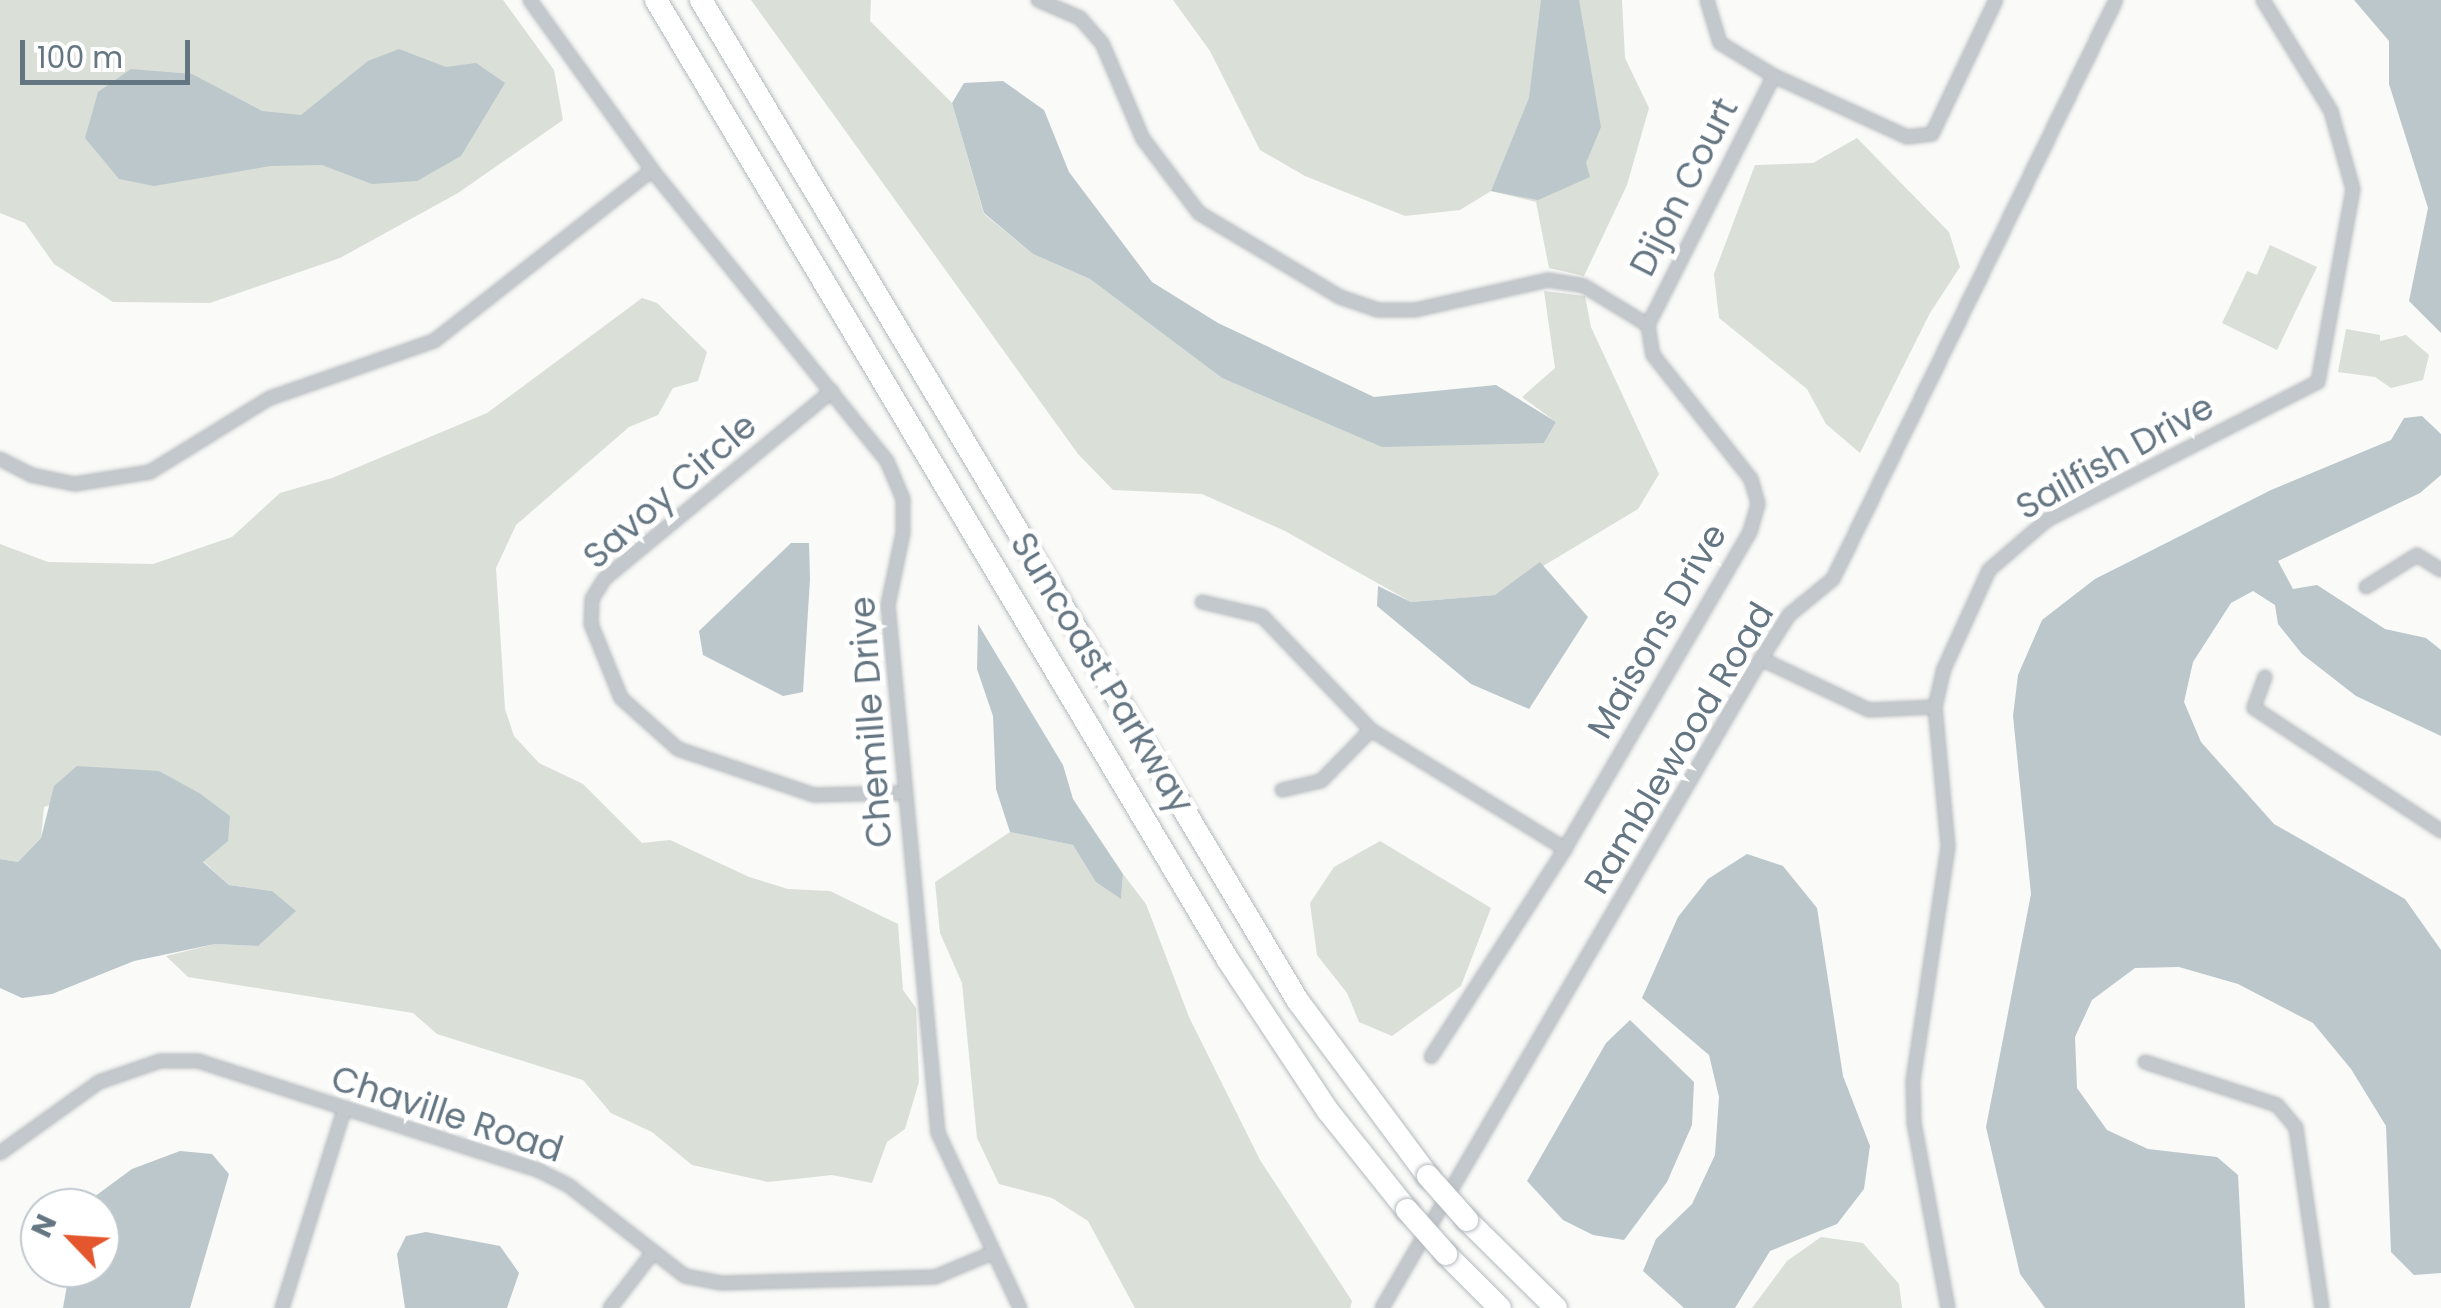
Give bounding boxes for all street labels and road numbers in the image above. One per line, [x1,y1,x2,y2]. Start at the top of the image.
street label: Dijon Court [1621,91,1747,283]
street label: Sailfish Drive [2009,385,2221,529]
street label: Savoy Circle [575,404,765,578]
street label: Maisons Drive [1579,516,1735,746]
street label: Suncoast Parkway [1002,525,1202,821]
street label: Chemille Drive [841,595,901,849]
street label: Ramblewood Road [1575,595,1783,901]
street label: Chaville Road [326,1057,568,1171]

